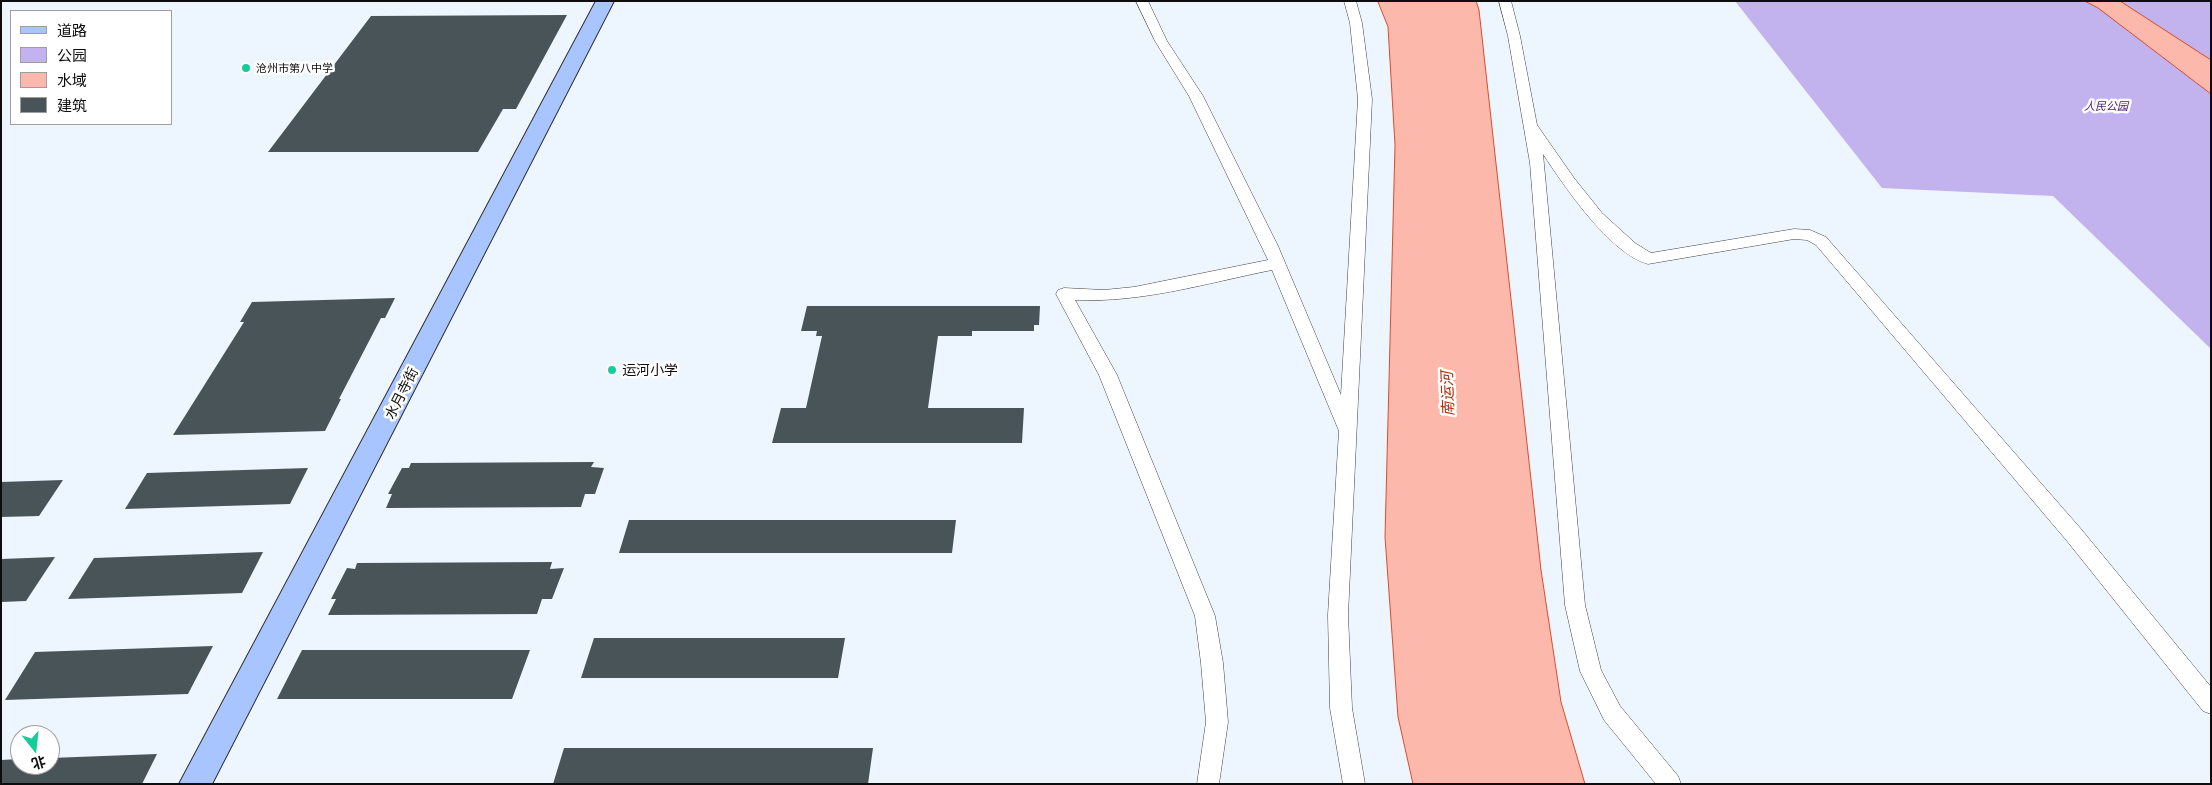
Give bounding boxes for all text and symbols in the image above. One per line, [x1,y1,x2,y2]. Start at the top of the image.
legend [10,10,172,125]
text: 道路 [57,19,87,40]
text: 公园 [57,44,87,65]
place label: 沧州市第八中学 [256,61,333,75]
marker: 沧州市第八中学 [240,62,252,74]
text: 水域 [57,69,87,90]
text: 建筑 [57,94,87,115]
park label: 人民公园 [2084,99,2128,113]
place label: 运河小学 [622,362,678,378]
street label: 水月寺街 [381,364,421,422]
marker: 运河小学 [606,364,618,376]
water label: 南运河 [1437,371,1457,417]
north arrow [10,725,60,775]
text: 北 [29,752,48,775]

